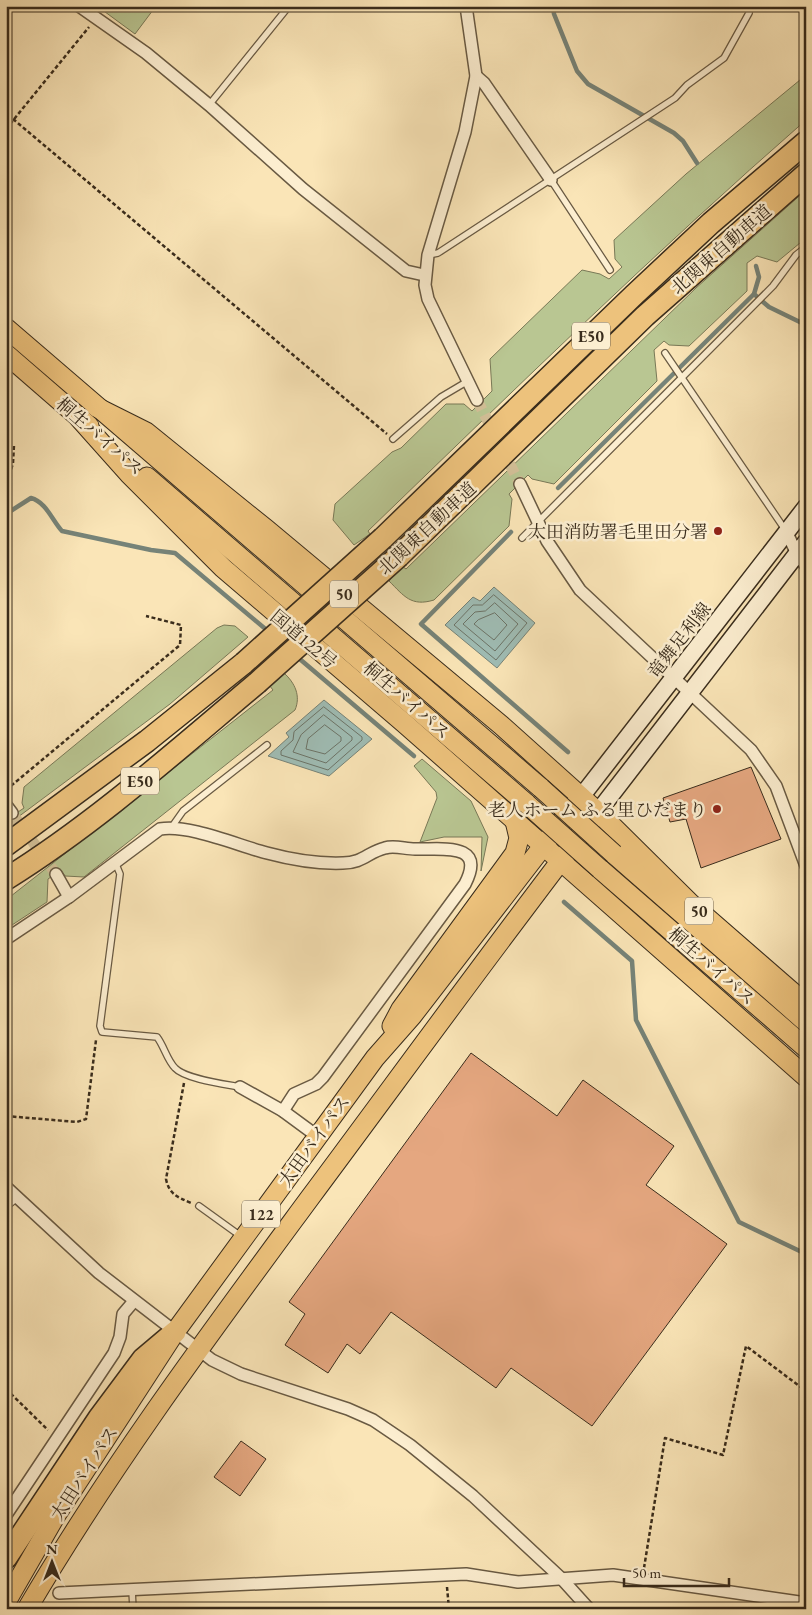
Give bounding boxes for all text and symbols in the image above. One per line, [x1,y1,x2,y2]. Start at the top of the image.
street label: 北関東自動車道 [666,199,776,299]
road number: E50 [572,322,610,350]
street label: 桐生バイパス [52,392,148,480]
street label: 北関東自動車道 [373,477,481,579]
place label: 太田消防署毛里田分署 [528,520,708,543]
marker: 太田消防署毛里田分署 [712,525,724,537]
road number: 50 [330,580,358,608]
street label: 竜舞足利線 [642,597,716,683]
street label: 国道122号 [266,605,342,673]
street label: 桐生バイパス [359,656,455,744]
road number: E50 [121,768,159,794]
place label: 老人ホーム ふる里ひだまり [487,798,707,821]
marker: 老人ホーム ふる里ひだまり [711,803,723,815]
road number: 50 [685,898,713,924]
street label: 桐生バイパス [664,922,760,1010]
street label: 太田バイパス [273,1091,355,1191]
road number: 122 [242,1200,280,1228]
street label: 太田バイパス [45,1422,123,1524]
north arrow [28,1538,78,1588]
text: N [46,1540,58,1558]
scale bar [624,1555,730,1587]
text: 50 m [632,1563,661,1582]

